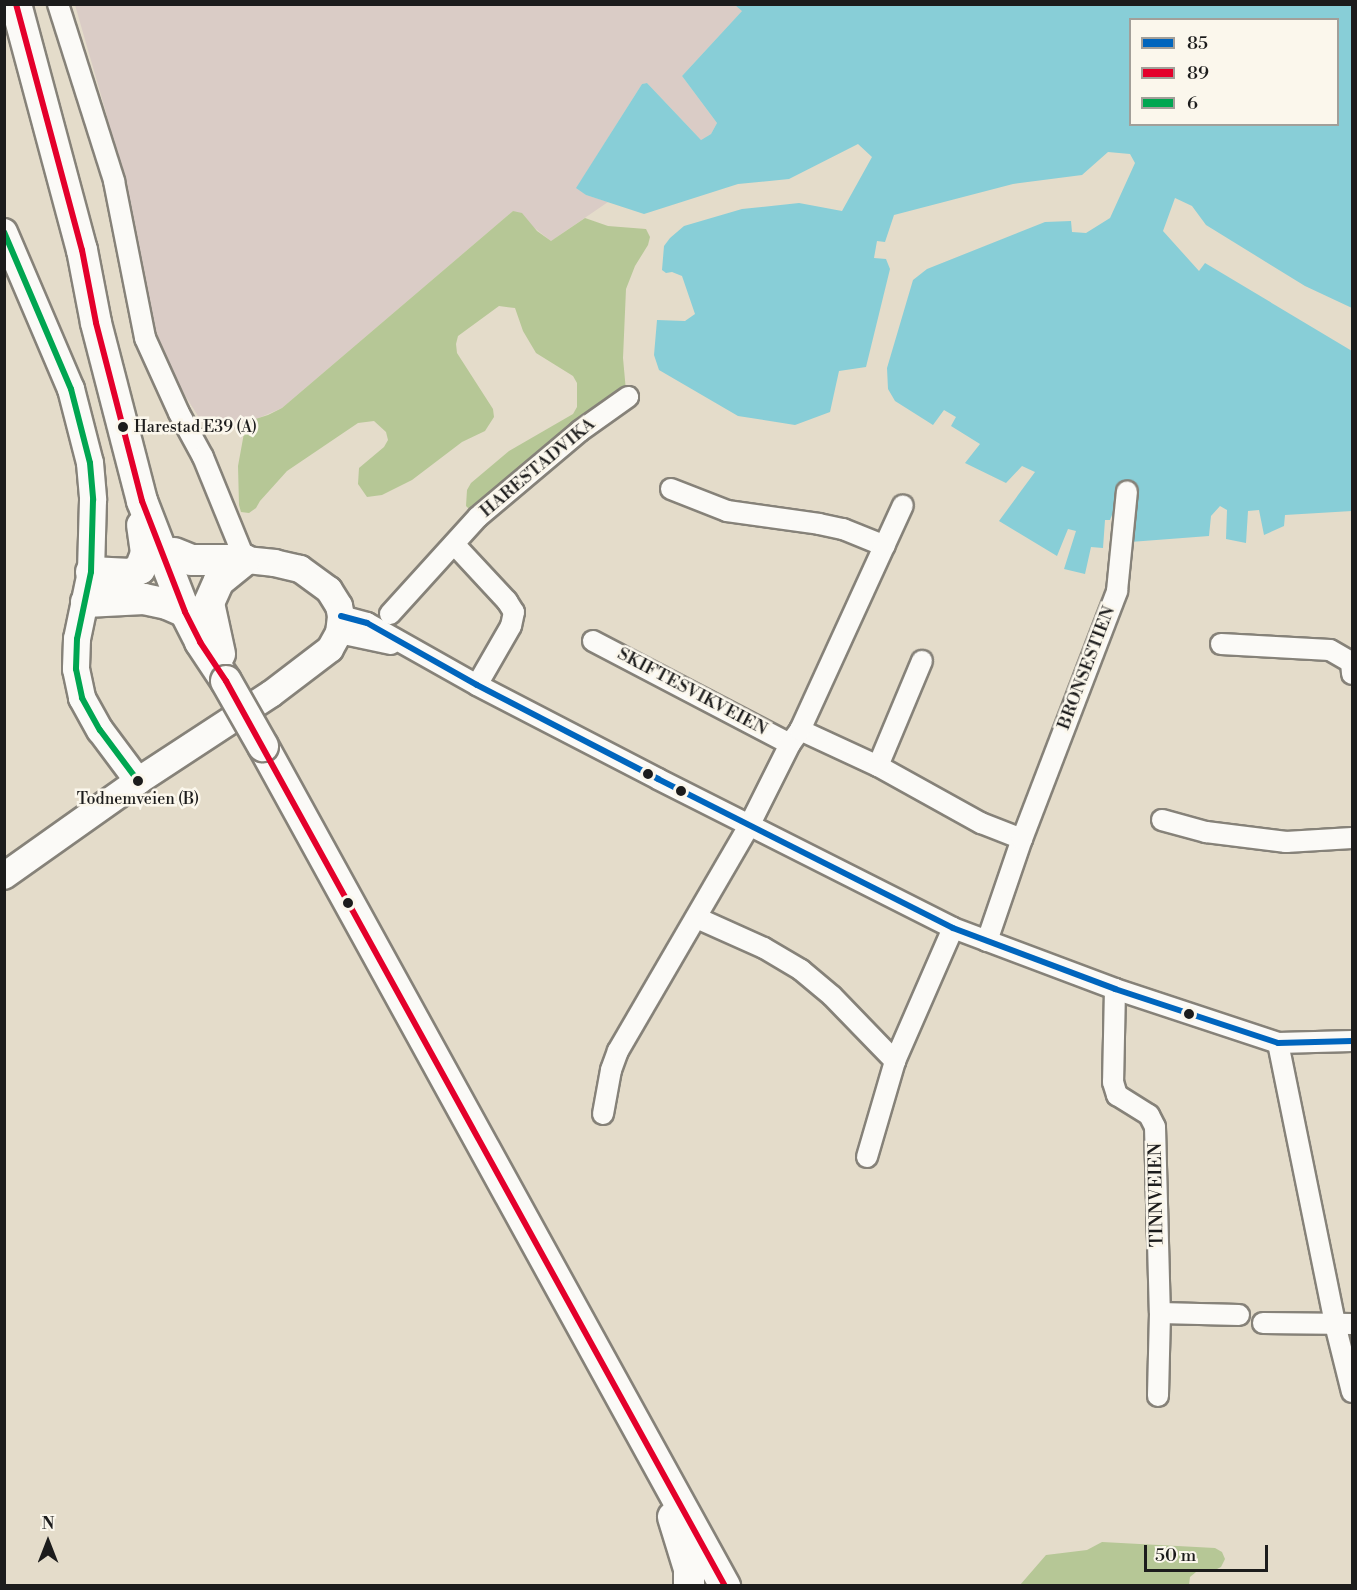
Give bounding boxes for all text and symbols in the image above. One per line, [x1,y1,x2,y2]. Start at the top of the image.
legend [1129,18,1339,126]
text: 85 [1187,32,1208,55]
text: 89 [1187,62,1209,85]
text: 6 [1187,92,1198,115]
street label: HARESTADVIKA [476,414,600,522]
place label: Harestad E39 (A) [134,417,257,437]
marker: Harestad E39 (A) [117,421,129,433]
street label: BRONSESTIEN [1054,603,1120,733]
street label: SKIFTESVIKVEIEN [613,643,771,741]
unlabelled marker [642,768,654,780]
marker: Todnemveien (B) [132,775,144,787]
unlabelled marker [675,785,687,797]
place label: Todnemveien (B) [77,789,199,809]
unlabelled marker [342,897,354,909]
unlabelled marker [1183,1008,1195,1020]
street label: TINNVEIEN [1145,1143,1169,1247]
north arrow [18,1512,78,1572]
text: N [42,1514,54,1534]
scale bar [1147,1533,1272,1571]
text: 50 m [1155,1544,1196,1567]

